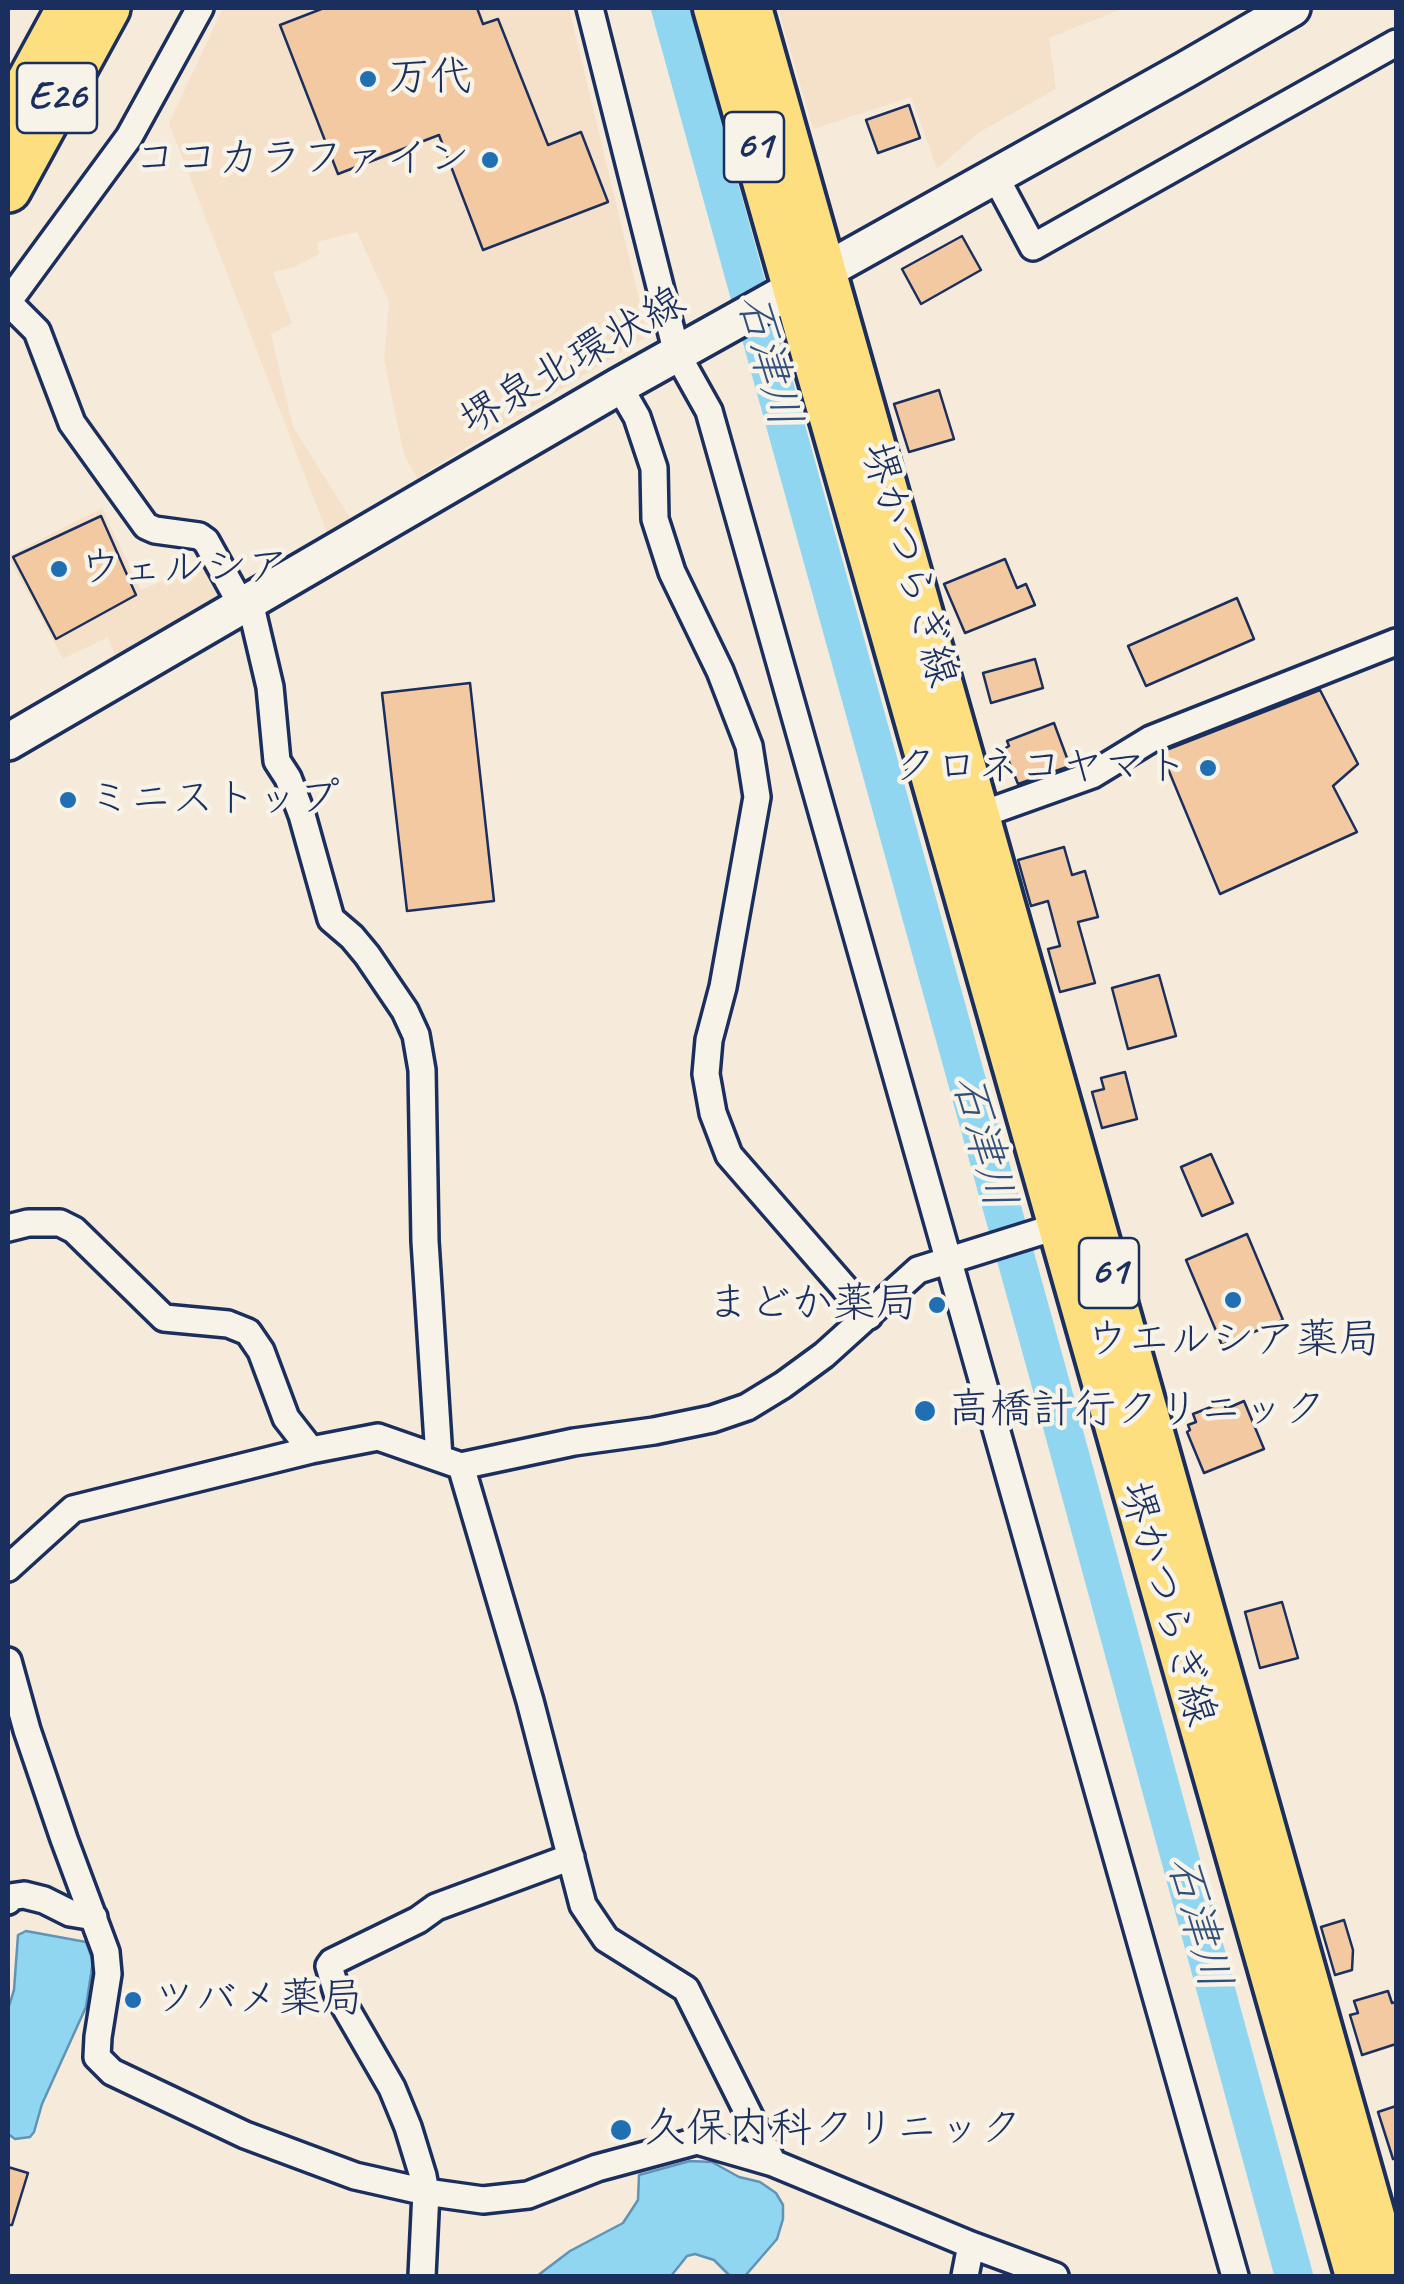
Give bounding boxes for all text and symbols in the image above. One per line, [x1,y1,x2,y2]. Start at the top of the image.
place label: 万代 [388,54,472,104]
road number: E26 [17,63,97,133]
marker: 万代 [357,68,379,90]
road number: 61 [724,112,784,182]
place label: ココカラファイン [134,135,470,185]
marker: ココカラファイン [479,149,501,171]
street label: 堺泉北環状線 [451,277,695,447]
water label: 石津川 [723,289,811,433]
street label: 堺かつらぎ線 [849,437,967,693]
place label: ウェルシア [79,544,289,594]
marker: ウェルシア [48,558,70,580]
place label: クロネコヤマト [894,743,1188,793]
marker: クロネコヤマト [1197,757,1219,779]
place label: ミニストップ [88,775,340,825]
marker: ミニストップ [57,789,79,811]
water label: 石津川 [938,1070,1026,1214]
road number: 61 [1079,1238,1139,1308]
place label: まどか薬局 [707,1280,917,1330]
marker: ウエルシア薬局 [1222,1289,1244,1311]
marker: まどか薬局 [926,1294,948,1316]
place label: ウエルシア薬局 [1086,1316,1380,1366]
place label: 高橋計行クリニック [948,1386,1326,1436]
marker: 高橋計行クリニック [912,1398,938,1424]
street label: 堺かつらぎ線 [1107,1476,1225,1732]
water label: 石津川 [1153,1851,1241,1995]
place label: ツバメ薬局 [153,1975,363,2025]
marker: ツバメ薬局 [122,1989,144,2011]
place label: 久保内科クリニック [644,2105,1022,2155]
marker: 久保内科クリニック [608,2117,634,2143]

